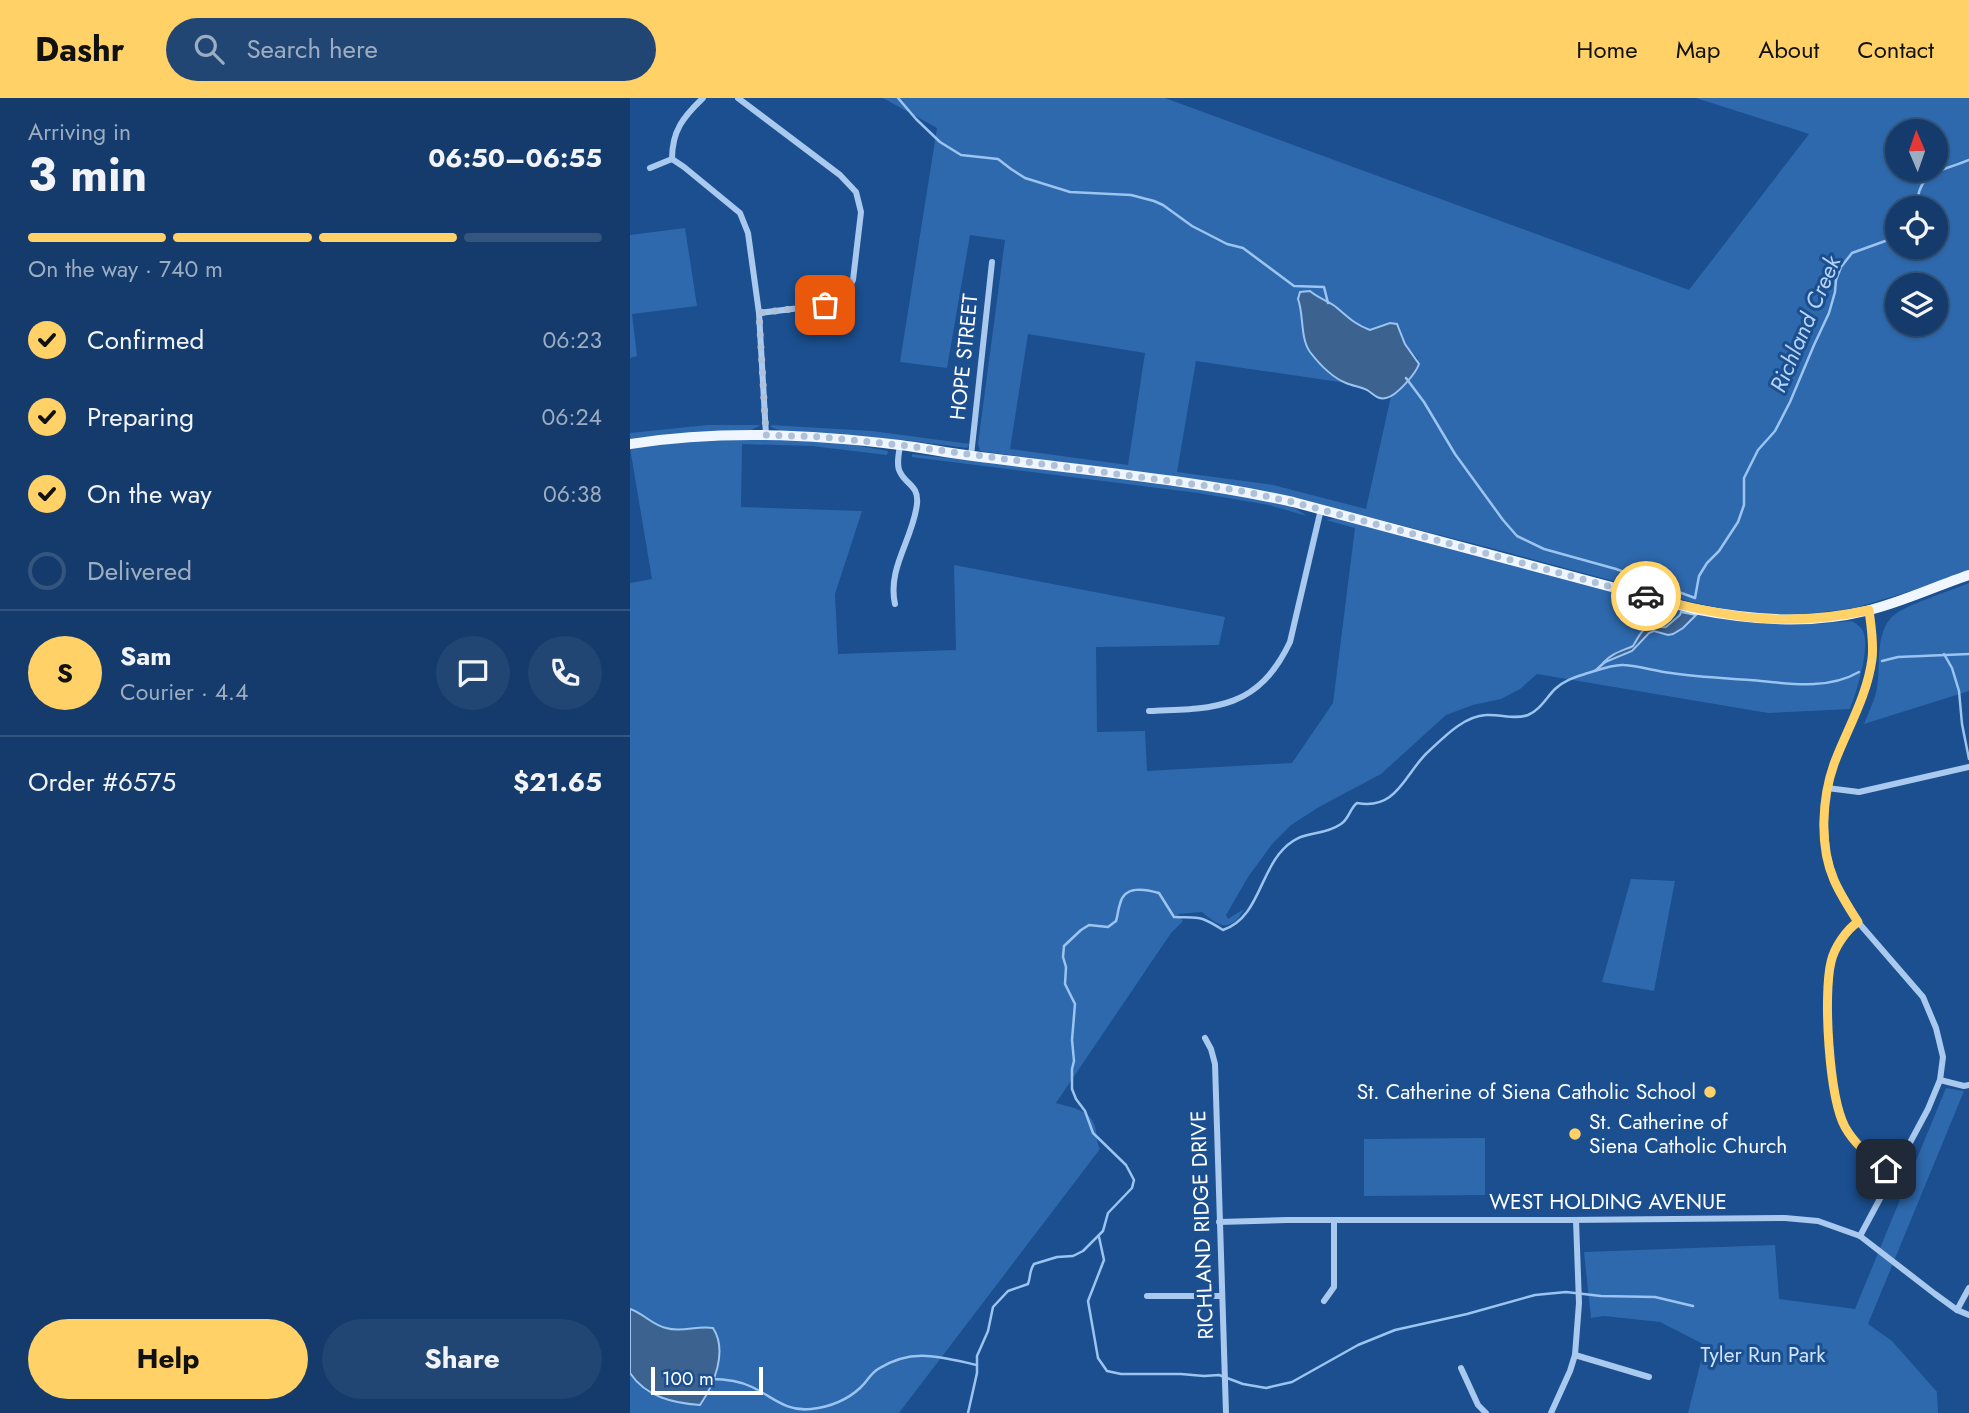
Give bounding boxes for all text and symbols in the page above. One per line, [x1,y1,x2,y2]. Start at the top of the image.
search box [166,18,656,81]
text: Dashr [35,26,124,73]
icon: search [190,30,228,68]
text: Search here [246,30,378,68]
text: Home [1576,32,1638,67]
text: Map [1676,32,1720,67]
text: About [1758,32,1819,67]
text: Contact [1857,32,1934,67]
text: Arriving in [28,115,131,149]
north arrow [1885,119,1948,182]
map controls [1885,119,1948,336]
text: 06:50–06:55 [428,139,602,177]
text: 3 min [28,142,147,208]
button: locate [1885,196,1948,259]
water label: Richland Creek [1761,249,1849,398]
text: On the way · 740 m [28,252,223,286]
button: layers [1885,273,1948,336]
pin [795,275,855,335]
icon: bag [806,286,844,324]
street label: HOPE STREET [942,292,986,422]
icon: check [28,321,66,359]
text: Confirmed [87,321,204,359]
text: 06:23 [542,323,602,357]
icon: check [28,398,66,436]
text: Preparing [87,398,194,436]
text: 06:24 [542,400,602,434]
icon: check [28,475,66,513]
text: On the way [87,475,212,513]
text: 06:38 [543,477,602,511]
text: Delivered [87,552,192,590]
courier [1611,561,1681,631]
icon: car [1627,577,1665,615]
button: chat [436,636,510,710]
button: phone [528,636,602,710]
text: Sam [120,637,172,675]
text: S [57,654,73,692]
text: Courier · 4.4 [120,675,248,709]
text: Order #6575 [28,763,176,801]
text: $21.65 [513,763,602,801]
place label: St. Catherine of Siena Catholic School [1357,1077,1696,1107]
marker: St. Catherine of Siena Catholic School [1702,1084,1718,1100]
place label: St. Catherine of Siena Catholic Church [1589,1107,1787,1161]
street label: RICHLAND RIDGE DRIVE [1183,1110,1221,1340]
marker: St. Catherine of Siena Catholic Church [1567,1126,1583,1142]
pin [1856,1139,1916,1199]
icon: home [1867,1150,1905,1188]
street label: WEST HOLDING AVENUE [1489,1187,1727,1217]
button: Help [28,1319,308,1399]
button: Share [322,1319,602,1399]
park label: Tyler Run Park [1700,1340,1826,1370]
scale bar [651,1364,763,1396]
text: 100 m [662,1365,714,1392]

